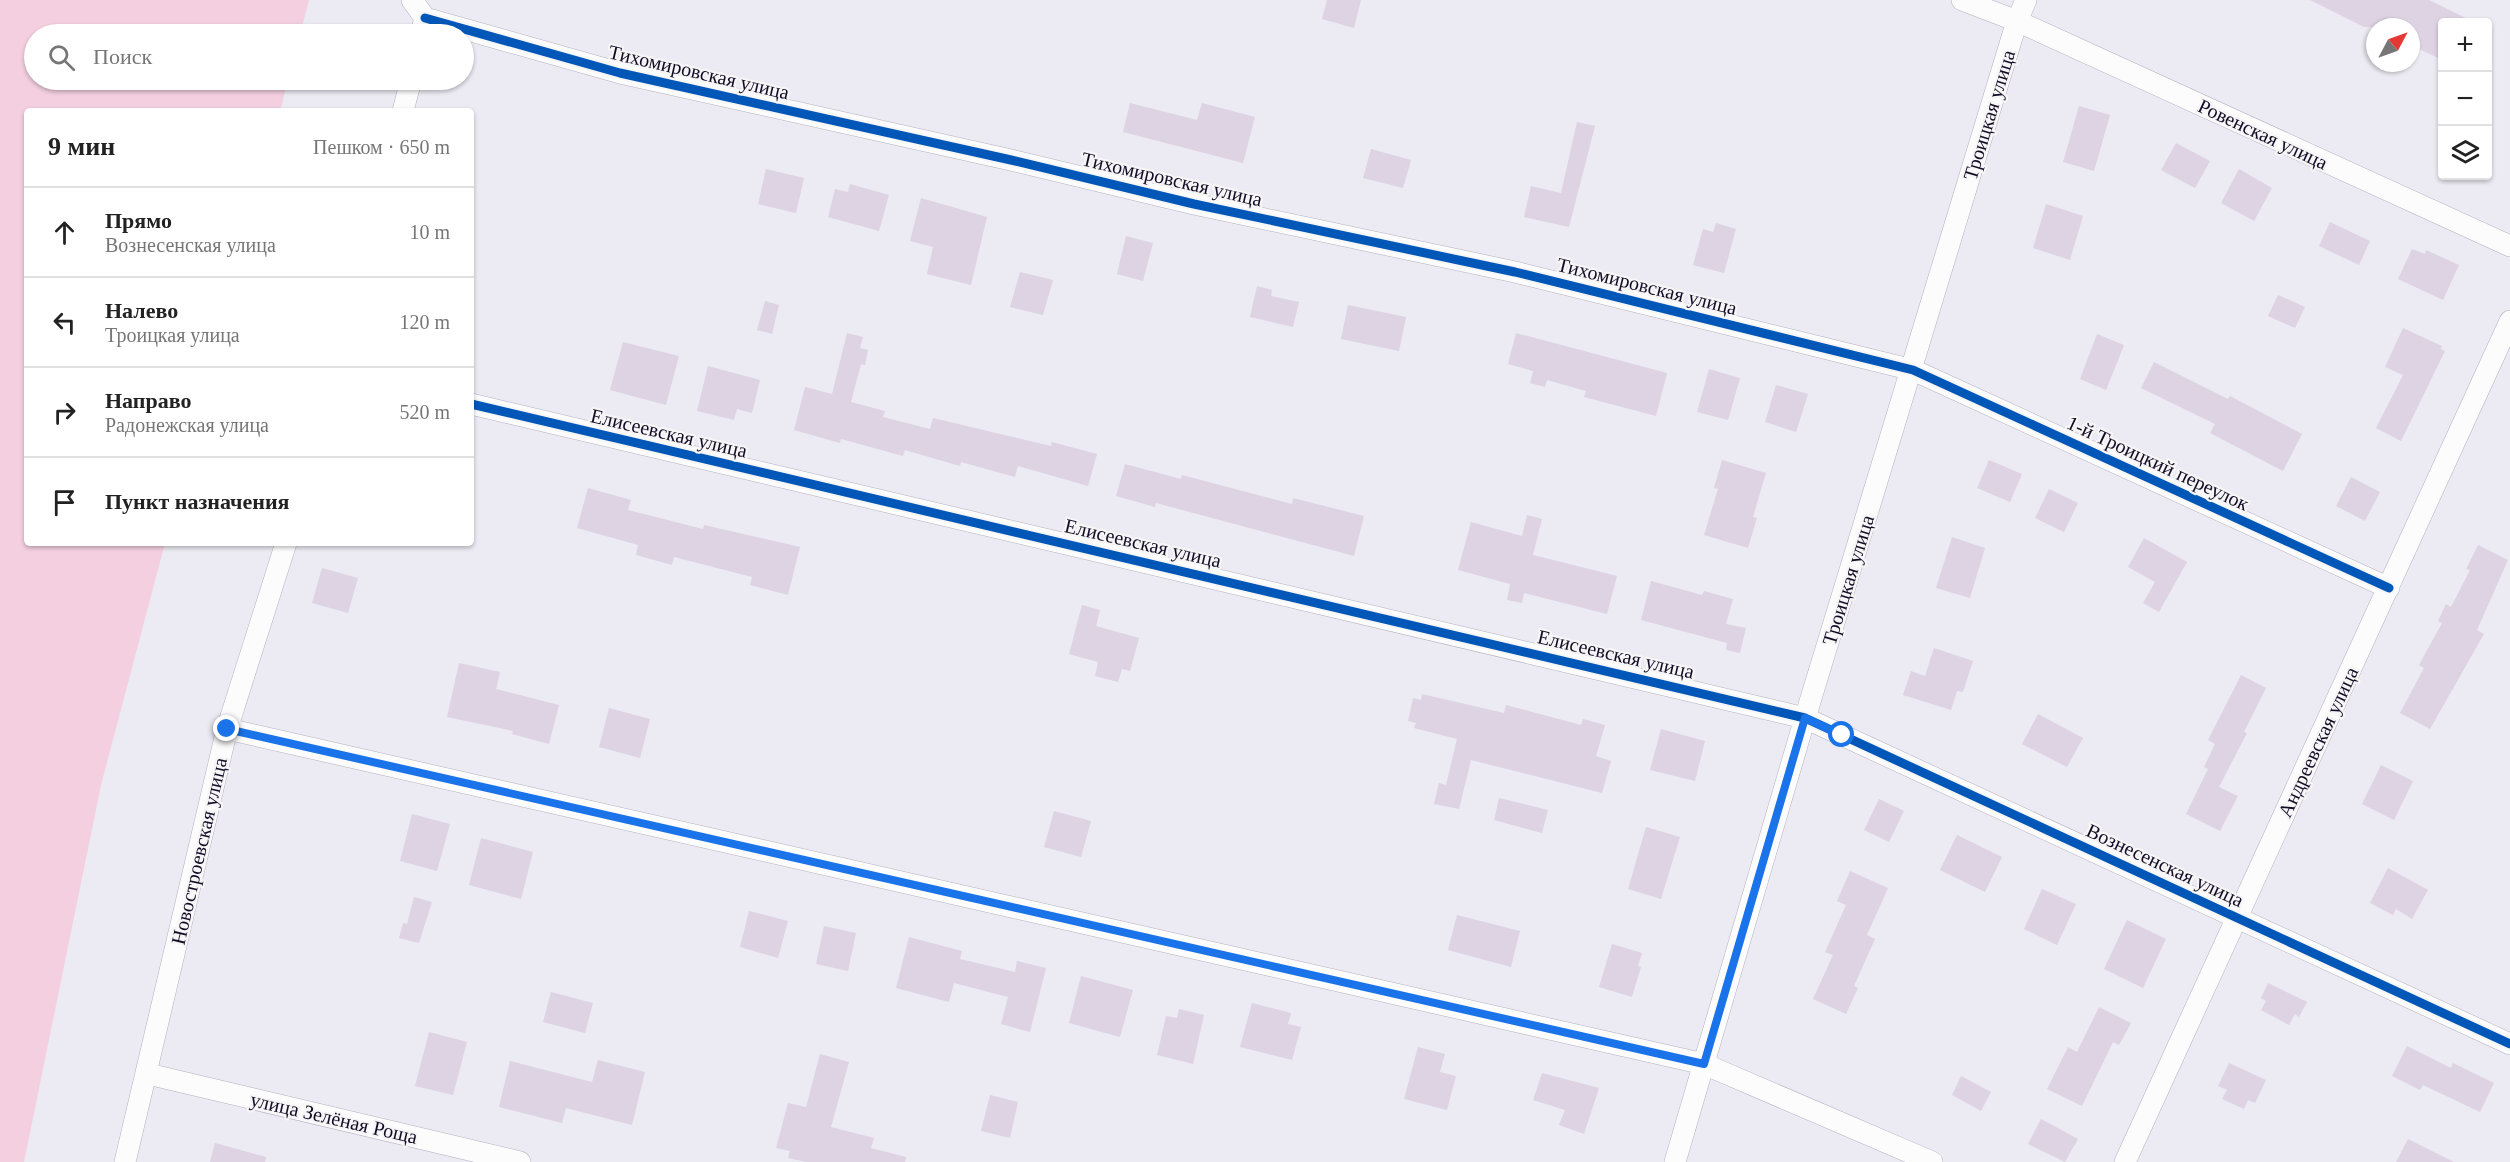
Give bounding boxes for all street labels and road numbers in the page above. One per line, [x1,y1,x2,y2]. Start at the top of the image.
street label: Тихомировская улица [606,41,792,104]
street label: Троицкая улица [1959,47,2020,183]
street label: Ровенская улица [2194,94,2331,175]
street label: Тихомировская улица [1079,148,1265,211]
street label: Тихомировская улица [1554,253,1739,320]
street label: Елисеевская улица [588,404,749,463]
street label: 1-й Троицкий переулок [2063,411,2253,516]
street label: Троицкая улица [1818,512,1879,648]
street label: Елисеевская улица [1062,514,1223,573]
street label: Елисеевская улица [1535,625,1696,684]
street label: Андреевская улица [2274,663,2363,821]
street label: Новостроевская улица [167,755,232,947]
street label: Вознесенская улица [2083,819,2247,912]
street label: улица Зелёная Роща [248,1088,420,1149]

